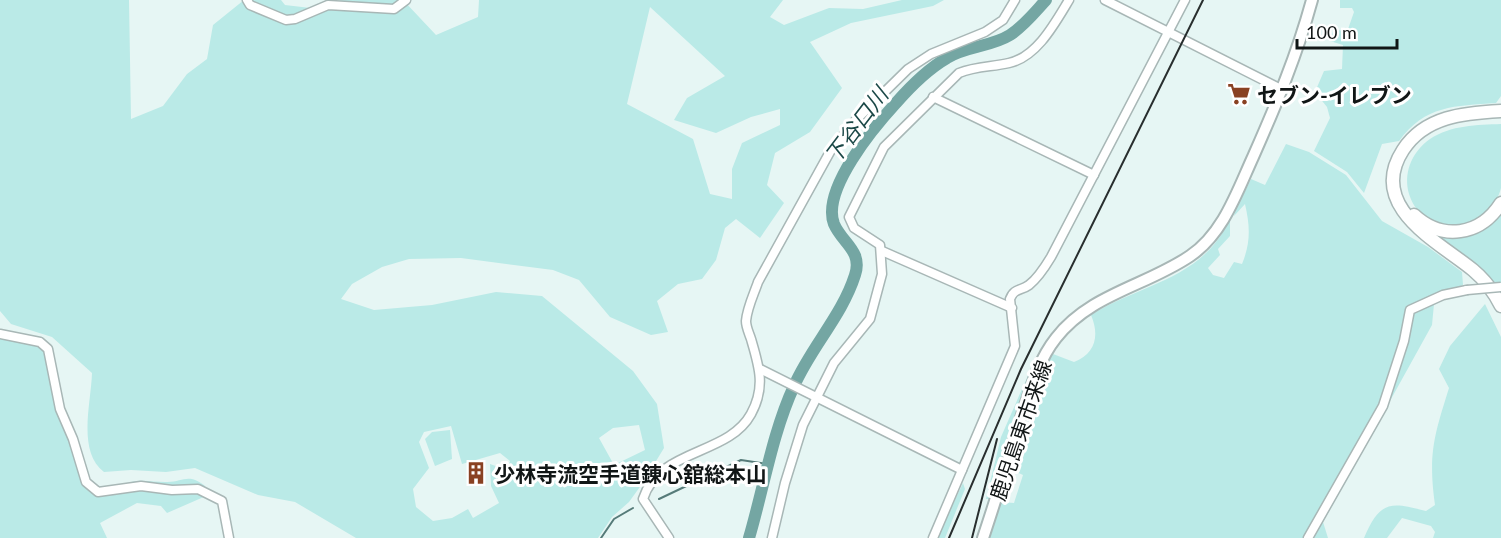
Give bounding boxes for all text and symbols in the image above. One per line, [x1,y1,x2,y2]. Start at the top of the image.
scale bar [1297,12,1398,50]
text: 100 m [1306,21,1357,43]
water label: 下谷口川 [819,80,894,168]
supermarket icon: セブン-イレブン [1226,81,1252,107]
place label: セブン-イレブン [1257,82,1412,107]
street label: 鹿児島東市来線 [984,356,1056,504]
building icon: 少林寺流空手道錬心舘総本山 [463,460,489,486]
place label: 少林寺流空手道錬心舘総本山 [494,461,767,486]

